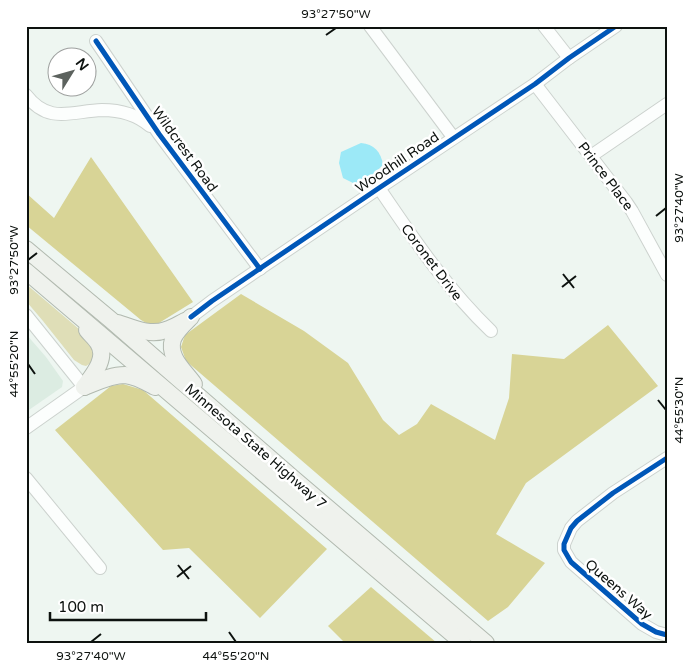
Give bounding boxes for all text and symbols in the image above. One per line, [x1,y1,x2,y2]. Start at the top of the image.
text: 93°27'50"W [301,7,371,21]
north arrow [48,48,98,98]
text: N [72,55,92,74]
street label: Wildcrest Road [148,103,221,195]
street label: Woodhill Road [352,128,442,197]
street label: Prince Place [574,139,637,214]
text: 93°27'40"W [672,173,686,243]
street label: Coronet Drive [397,221,466,304]
text: 93°27'50"W [7,225,21,295]
text: 44°55'20"N [7,331,21,398]
text: 44°55'30"N [672,377,686,444]
street label: Minnesota State Highway 7 [181,380,330,512]
street label: Queens Way [582,556,656,623]
scale bar [50,589,206,621]
text: 100 m [58,598,104,616]
text: 93°27'40"W [56,649,126,663]
text: 44°55'20"N [203,649,270,663]

